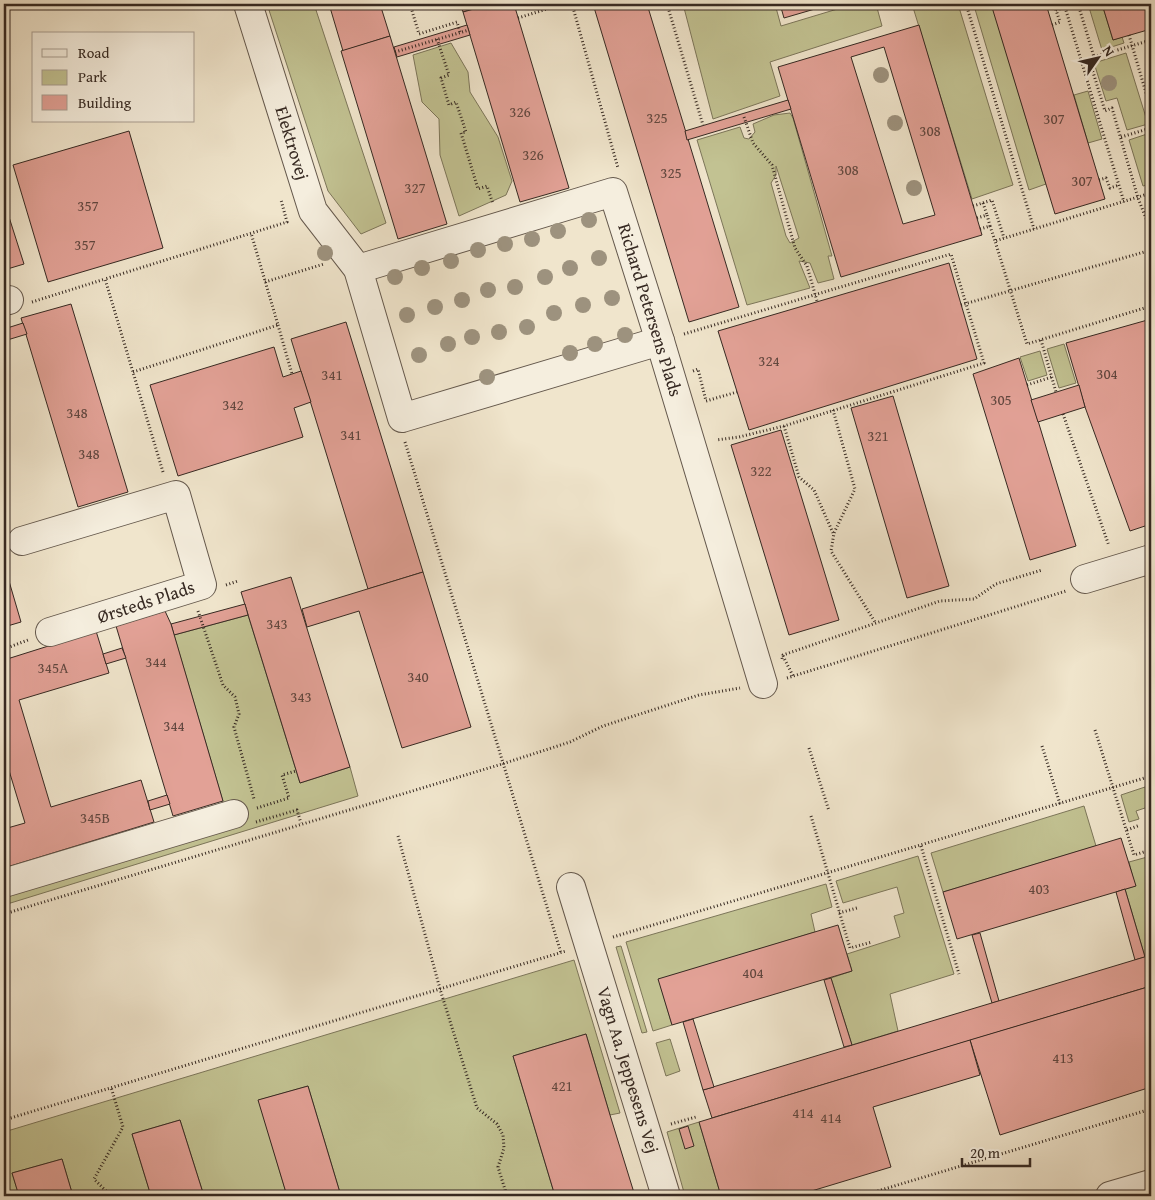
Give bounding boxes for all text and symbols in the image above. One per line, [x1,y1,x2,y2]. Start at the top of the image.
legend [32,32,195,122]
north arrow [1072,32,1122,82]
text: N [1098,41,1120,61]
text: Road [78,42,109,63]
text: Park [78,66,107,87]
text: Building [78,92,132,113]
house number: 326 [509,101,531,122]
street label: Elektrovej [268,103,316,183]
house number: 325 [646,107,668,128]
house number: 307 [1043,108,1065,129]
house number: 308 [919,120,941,141]
house number: 326 [522,144,544,165]
house number: 308 [837,159,859,180]
house number: 325 [660,162,682,183]
house number: 307 [1071,170,1093,191]
house number: 327 [404,177,426,198]
house number: 357 [77,195,99,216]
street label: Richard Petersens Plads [611,220,690,400]
house number: 357 [74,234,96,255]
house number: 324 [758,350,780,371]
house number: 304 [1096,363,1118,384]
house number: 341 [321,364,343,385]
house number: 305 [990,389,1012,410]
house number: 342 [222,394,244,415]
house number: 348 [66,402,88,423]
house number: 341 [340,424,362,445]
house number: 321 [867,425,889,446]
house number: 348 [78,443,100,464]
house number: 322 [750,460,772,481]
street label: Ørsteds Plads [94,573,198,630]
house number: 343 [266,613,288,634]
house number: 344 [145,651,167,672]
house number: 345A [38,657,68,678]
house number: 340 [407,666,429,687]
house number: 343 [290,686,312,707]
house number: 344 [163,715,185,736]
house number: 345B [80,807,110,828]
house number: 403 [1028,878,1050,899]
house number: 404 [742,962,764,983]
street label: Vagn Aa. Jeppesens Vej [590,983,667,1156]
house number: 413 [1052,1047,1074,1068]
house number: 421 [551,1075,573,1096]
house number: 414 [792,1102,814,1123]
house number: 414 [820,1107,842,1128]
scale bar [962,1135,1030,1167]
text: 20 m [970,1142,1001,1163]

